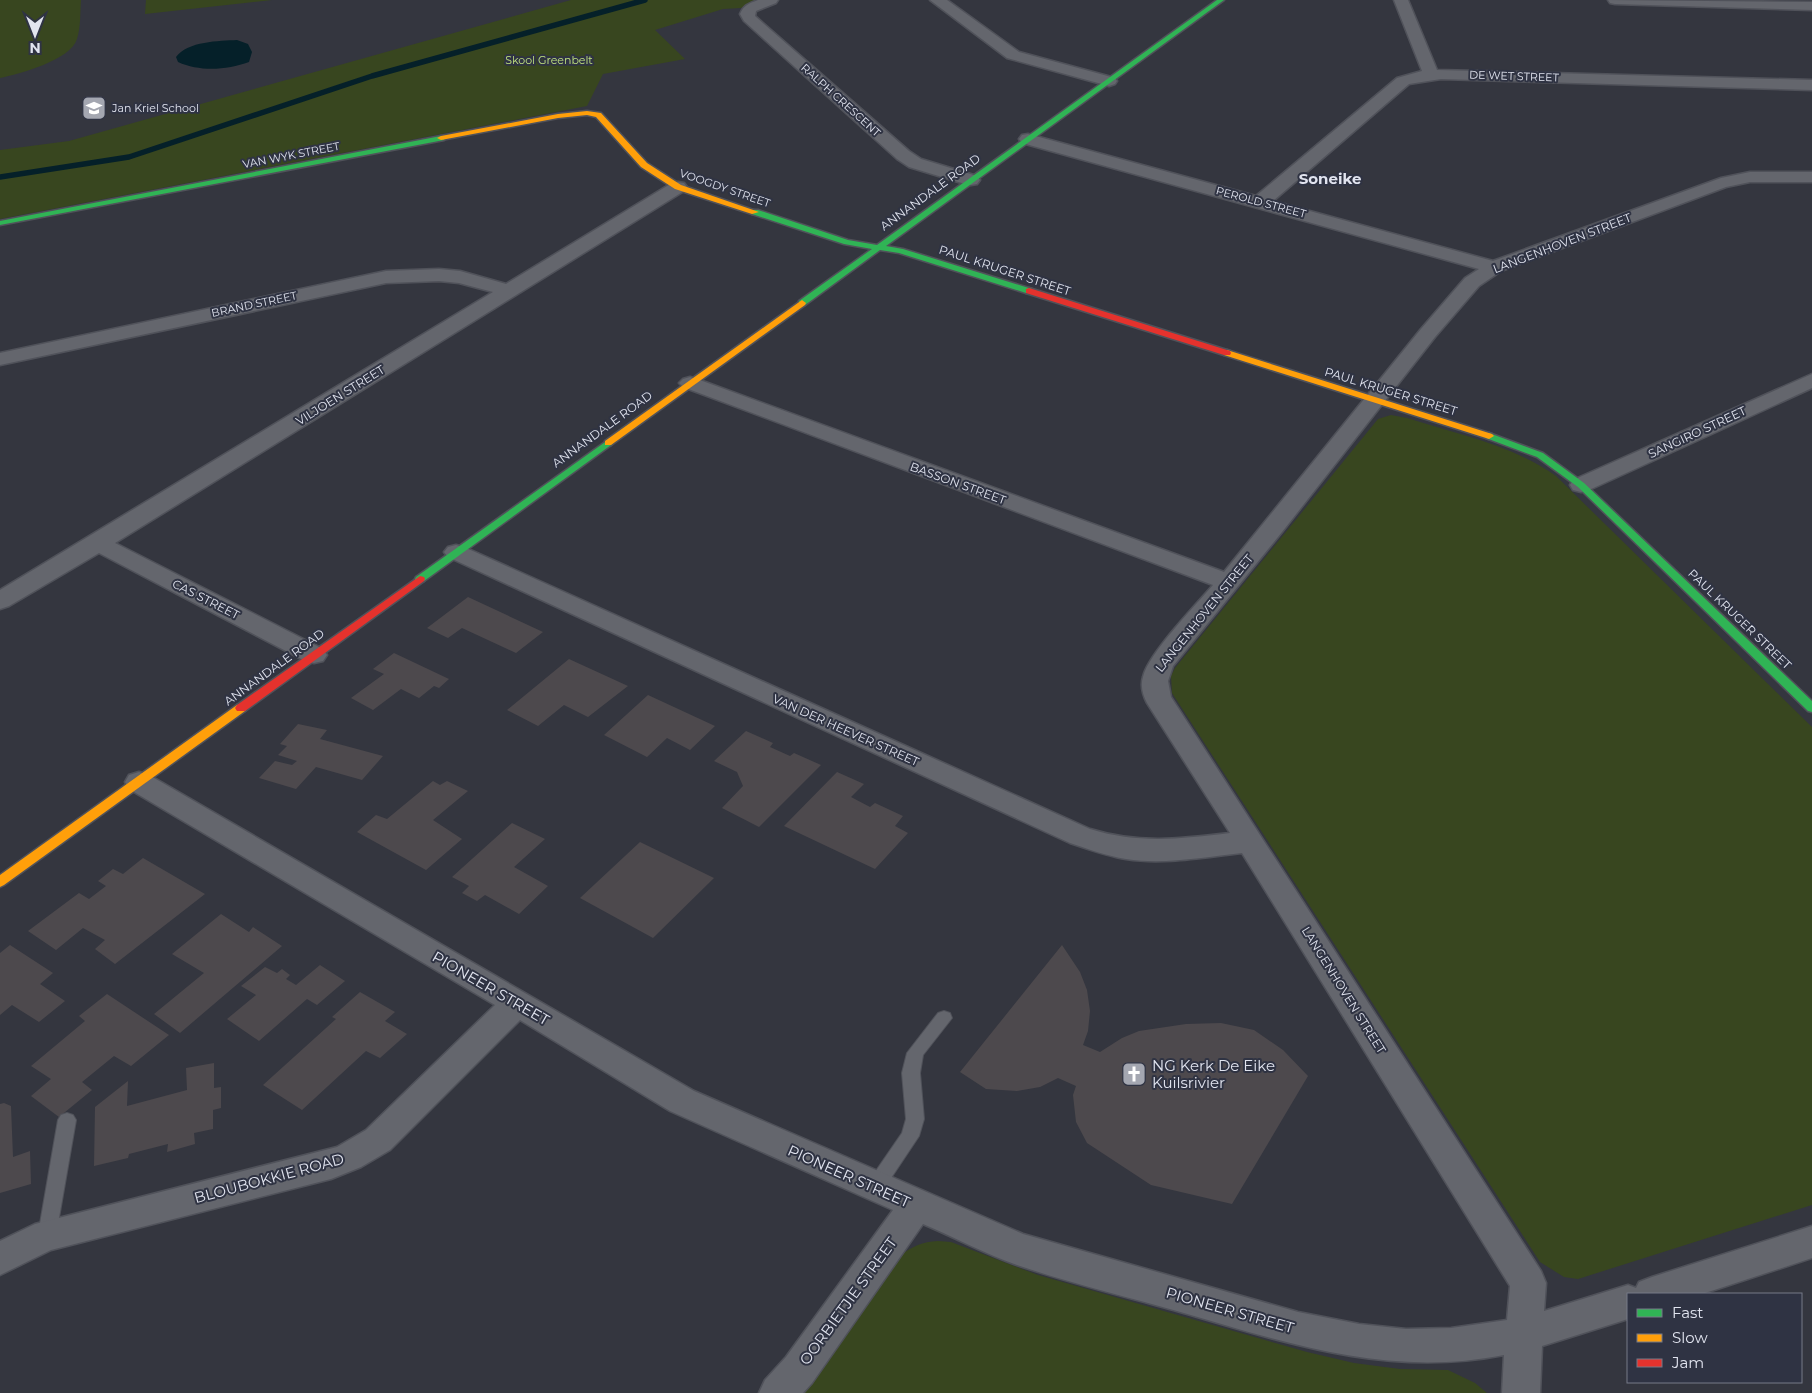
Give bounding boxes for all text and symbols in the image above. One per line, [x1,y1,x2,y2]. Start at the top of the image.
north arrow [10,10,60,60]
text: N [29,39,41,57]
park label: Skool Greenbelt [505,53,593,67]
street label: RALPH CRESCENT [798,61,884,140]
street label: DE WET STREET [1469,67,1560,85]
school or university icon: Jan Kriel School [81,95,107,121]
place label: Jan Kriel School [111,101,199,115]
street label: VAN WYK STREET [241,139,341,171]
street label: ANNANDALE ROAD [877,151,983,233]
street label: VOOGDY STREET [678,166,773,210]
district label: Soneike [1299,169,1361,188]
street label: PEROLD STREET [1214,183,1308,221]
street label: LANGENHOVEN STREET [1491,210,1633,276]
street label: PAUL KRUGER STREET [937,242,1073,298]
street label: BRAND STREET [210,288,299,320]
street label: VILJOEN STREET [293,362,387,428]
street label: PAUL KRUGER STREET [1323,364,1459,418]
street label: ANNANDALE ROAD [549,388,655,470]
street label: SANGIRO STREET [1646,403,1748,461]
street label: BASSON STREET [908,459,1008,507]
street label: LANGENHOVEN STREET [1152,551,1256,675]
street label: PAUL KRUGER STREET [1685,566,1795,672]
street label: CAS STREET [170,576,242,622]
street label: ANNANDALE ROAD [221,626,327,708]
street label: VAN DER HEEVER STREET [770,691,922,769]
street label: LANGENHOVEN STREET [1299,924,1389,1056]
street label: PIONEER STREET [429,947,553,1029]
place label: NG Kerk De Eike Kuilsrivier [1152,1056,1275,1092]
church icon: NG Kerk De Eike Kuilsrivier [1121,1061,1147,1087]
street label: PIONEER STREET [785,1140,914,1212]
street label: BLOUBOKKIE ROAD [192,1149,346,1207]
street label: OORBIETJIE STREET [795,1233,901,1369]
street label: PIONEER STREET [1164,1283,1296,1337]
legend [1627,1293,1802,1383]
text: Fast [1672,1303,1703,1322]
text: Slow [1672,1328,1708,1347]
text: Jam [1671,1353,1704,1372]

